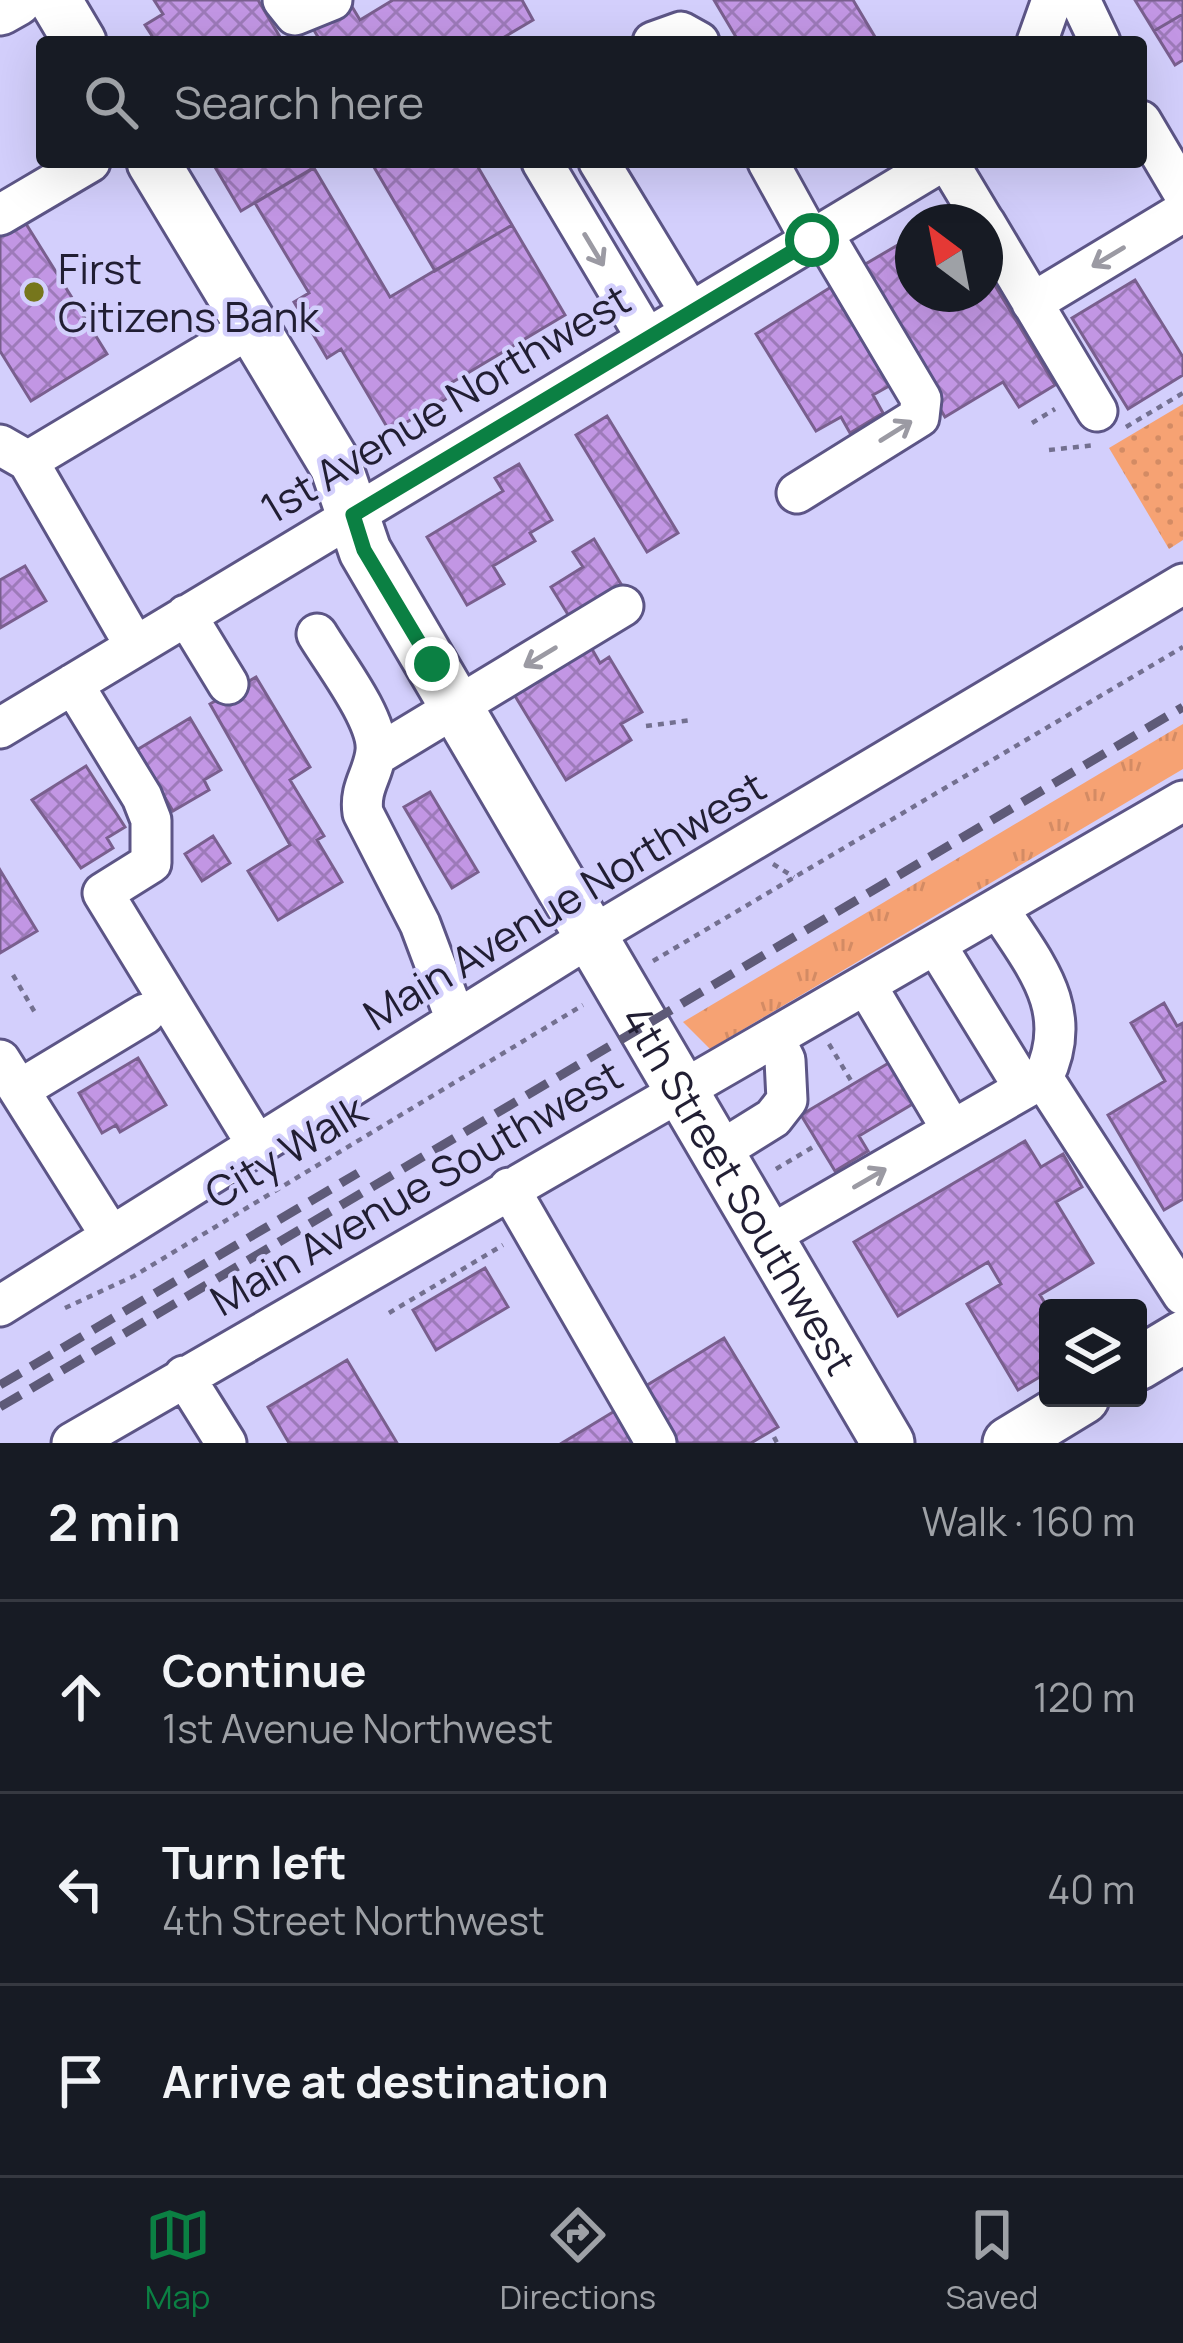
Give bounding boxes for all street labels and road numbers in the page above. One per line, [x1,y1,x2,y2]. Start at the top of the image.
street label: 1st Avenue Northwest [250,270,640,536]
street label: Main Avenue Northwest [352,757,776,1043]
street label: 4th Street Southwest [608,994,870,1385]
street label: Main Avenue Southwest [200,1045,632,1329]
street label: City Walk [194,1080,377,1222]

